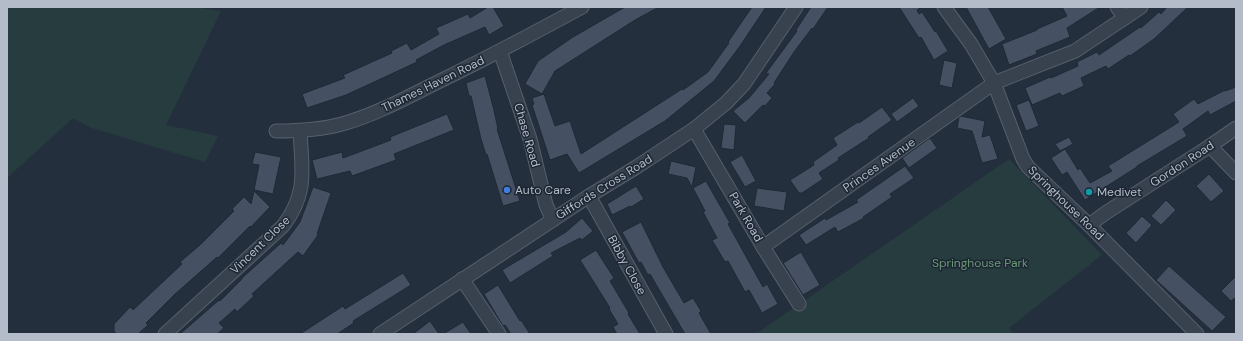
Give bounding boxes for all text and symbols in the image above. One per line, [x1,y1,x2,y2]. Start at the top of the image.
street label: Thames Haven Road [379,52,487,116]
street label: Chase Road [510,101,544,169]
street label: Princes Avenue [840,134,918,196]
street label: Gordon Road [1147,137,1217,191]
street label: Giffords Cross Road [553,151,655,223]
street label: Springhouse Road [1024,162,1108,244]
place label: Auto Care [515,182,571,198]
place label: Medivet [1097,184,1142,200]
marker: Auto Care [502,185,512,195]
marker: Medivet [1084,187,1094,197]
street label: Park Road [725,189,767,245]
street label: Vincent Close [227,212,294,278]
street label: Bibby Close [604,232,650,298]
park label: Springhouse Park [932,255,1028,271]

